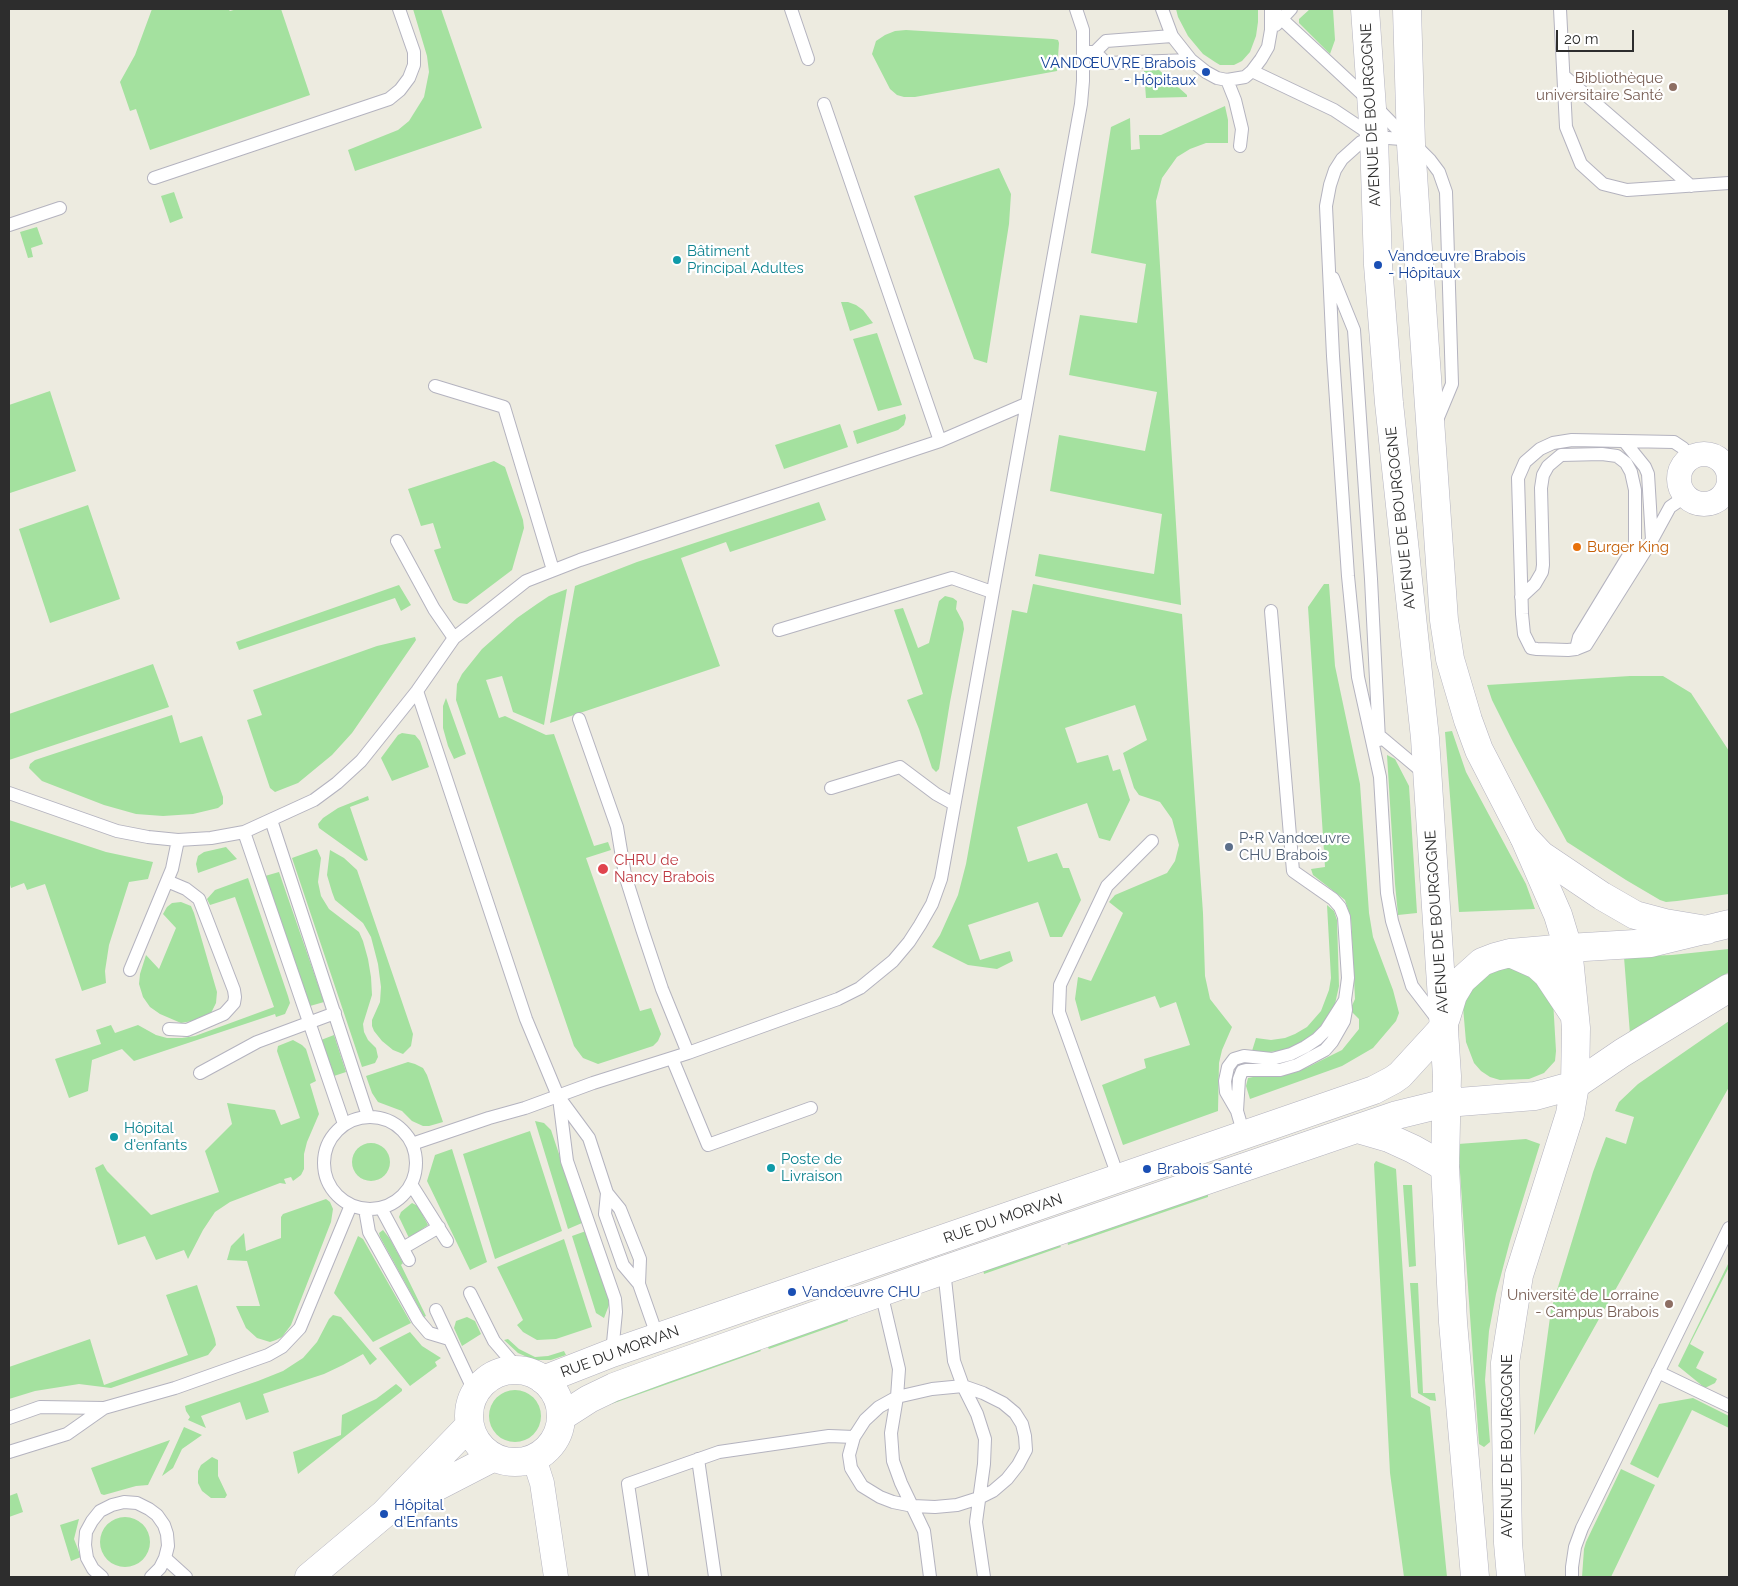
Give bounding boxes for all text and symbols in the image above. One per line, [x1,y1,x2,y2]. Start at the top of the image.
scale bar [1558,20,1636,52]
street label: AVENUE DE BOURGOGNE [1357,23,1385,207]
text: 20 m [1564,30,1599,48]
place label: VANDŒUVRE Brabois - Hôpitaux [1041,54,1196,89]
marker: VANDŒUVRE Brabois - Hôpitaux [1200,66,1212,78]
place label: Bibliothèque universitaire Santé [1536,69,1663,104]
marker: Bibliothèque universitaire Santé [1667,81,1679,93]
place label: Bâtiment Principal Adultes [687,242,804,277]
place label: Vandœuvre Brabois - Hôpitaux [1388,247,1526,282]
marker: Bâtiment Principal Adultes [671,254,683,266]
marker: Vandœuvre Brabois - Hôpitaux [1372,259,1384,271]
street label: AVENUE DE BOURGOGNE [1382,426,1420,610]
place label: Burger King [1587,538,1669,556]
marker: Burger King [1571,541,1583,553]
place label: P+R Vandœuvre CHU Brabois [1239,829,1350,864]
street label: AVENUE DE BOURGOGNE [1422,830,1452,1014]
marker: P+R Vandœuvre CHU Brabois [1223,841,1235,853]
place label: CHRU de Nancy Brabois [614,851,715,886]
marker: CHRU de Nancy Brabois [596,862,610,876]
place label: Hôpital d'enfants [124,1119,187,1154]
marker: Hôpital d'enfants [108,1131,120,1143]
place label: Poste de Livraison [781,1150,843,1185]
place label: Brabois Santé [1157,1160,1253,1178]
marker: Poste de Livraison [765,1162,777,1174]
marker: Brabois Santé [1141,1163,1153,1175]
street label: RUE DU MORVAN [941,1190,1065,1248]
place label: Vandœuvre CHU [802,1283,920,1301]
marker: Vandœuvre CHU [786,1286,798,1298]
place label: Université de Lorraine - Campus Brabois [1507,1286,1659,1321]
marker: Université de Lorraine - Campus Brabois [1663,1298,1675,1310]
street label: RUE DU MORVAN [558,1322,682,1382]
street label: AVENUE DE BOURGOGNE [1498,1354,1516,1538]
place label: Hôpital d'Enfants [394,1496,458,1531]
marker: Hôpital d'Enfants [378,1508,390,1520]

